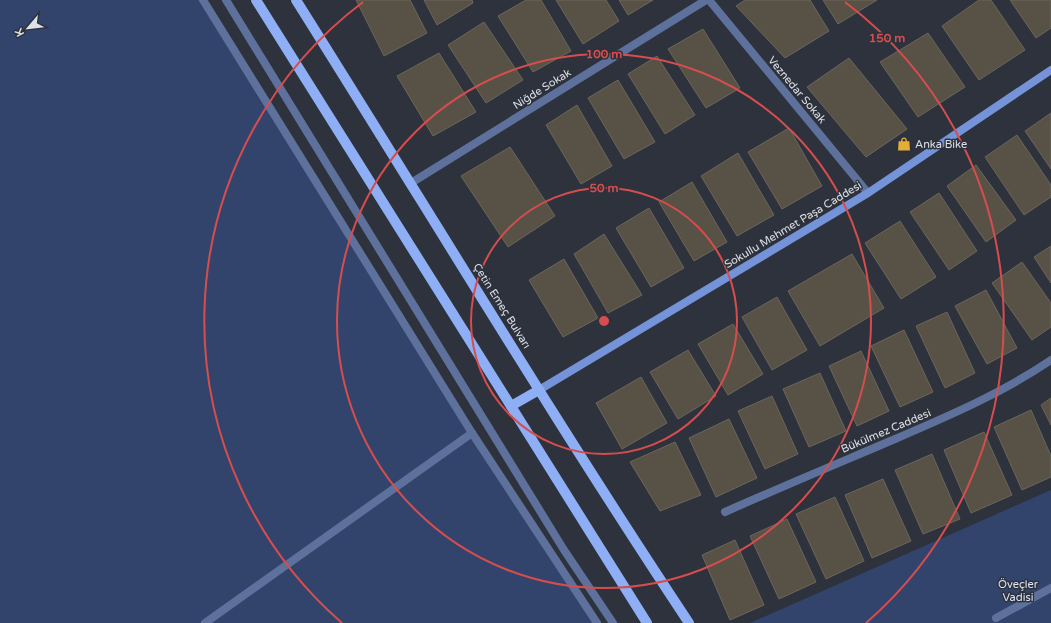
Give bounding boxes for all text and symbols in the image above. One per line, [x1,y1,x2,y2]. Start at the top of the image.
north arrow [8,8,48,48]
text: K [12,26,27,39]
text: 150 m [869,31,905,45]
text: 100 m [586,47,622,61]
street label: Veznedar Sokak [765,54,829,126]
street label: Niğde Sokak [511,66,573,112]
shop icon: Anka Bike [896,136,912,152]
place label: Anka Bike [915,138,967,151]
street label: Sokullu Mehmet Paşa Caddesi [722,179,864,271]
text: 50 m [589,181,619,195]
street label: Çetin Emeç Bulvarı [471,261,533,351]
centre of rings [597,314,611,328]
street label: Bükülmez Caddesi [839,406,933,456]
park label: Öveçler Vadisi [998,578,1039,604]

